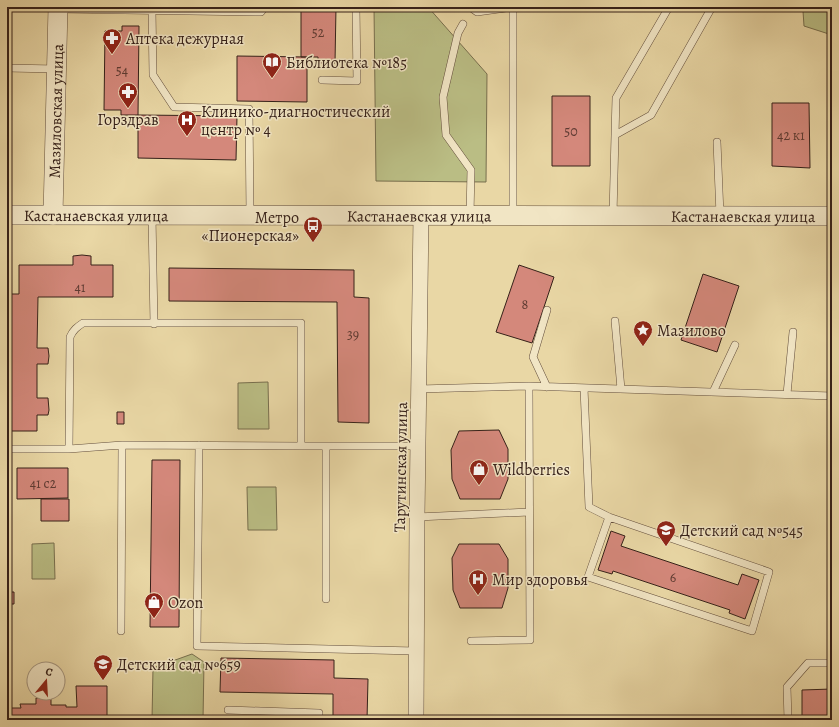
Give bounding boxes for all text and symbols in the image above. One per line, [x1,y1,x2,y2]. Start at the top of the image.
house number: 52 [312,23,325,42]
pharmacy icon: Аптека дежурная [101,27,123,55]
place label: Аптека дежурная [125,28,244,50]
street label: Мазиловская улица [44,43,69,179]
library icon: Библиотека №185 [261,51,283,79]
place label: Библиотека №185 [286,52,407,74]
house number: 54 [116,61,128,80]
pharmacy icon: Горздрав [117,81,139,109]
place label: Клинико-диагностический центр № 4 [201,101,390,141]
place label: Горздрав [97,109,159,131]
hospital icon: Клинико-диагностический центр № 4 [176,109,198,137]
house number: 50 [564,122,578,141]
house number: 42 к1 [777,126,805,145]
street label: Кастанаевская улица [24,205,169,227]
street label: Кастанаевская улица [347,205,492,228]
street label: Кастанаевская улица [671,206,816,228]
place label: Метро «Пионерская» [202,207,299,247]
bus stop icon: Метро «Пионерская» [302,215,324,243]
house number: 41 [74,278,86,297]
house number: 8 [522,295,529,314]
place icon: Мазилово [632,319,654,347]
place label: Мазилово [657,320,726,342]
house number: 39 [347,325,359,344]
street label: Тарутинская улица [389,401,413,532]
shop icon: Wildberries [468,458,490,486]
place label: Wildberries [492,459,570,481]
house number: 41 с2 [30,474,57,493]
school or university icon: Детский сад №545 [655,519,677,547]
place label: Детский сад №545 [680,520,803,542]
hospital icon: Мир здоровья [467,568,489,596]
house number: 6 [670,568,676,587]
place label: Мир здоровья [492,569,588,591]
shop icon: Ozon [143,591,165,619]
place label: Ozon [168,592,203,614]
school or university icon: Детский сад №659 [92,653,114,681]
place label: Детский сад №659 [117,654,241,676]
north arrow [26,661,66,701]
text: С [43,664,55,680]

